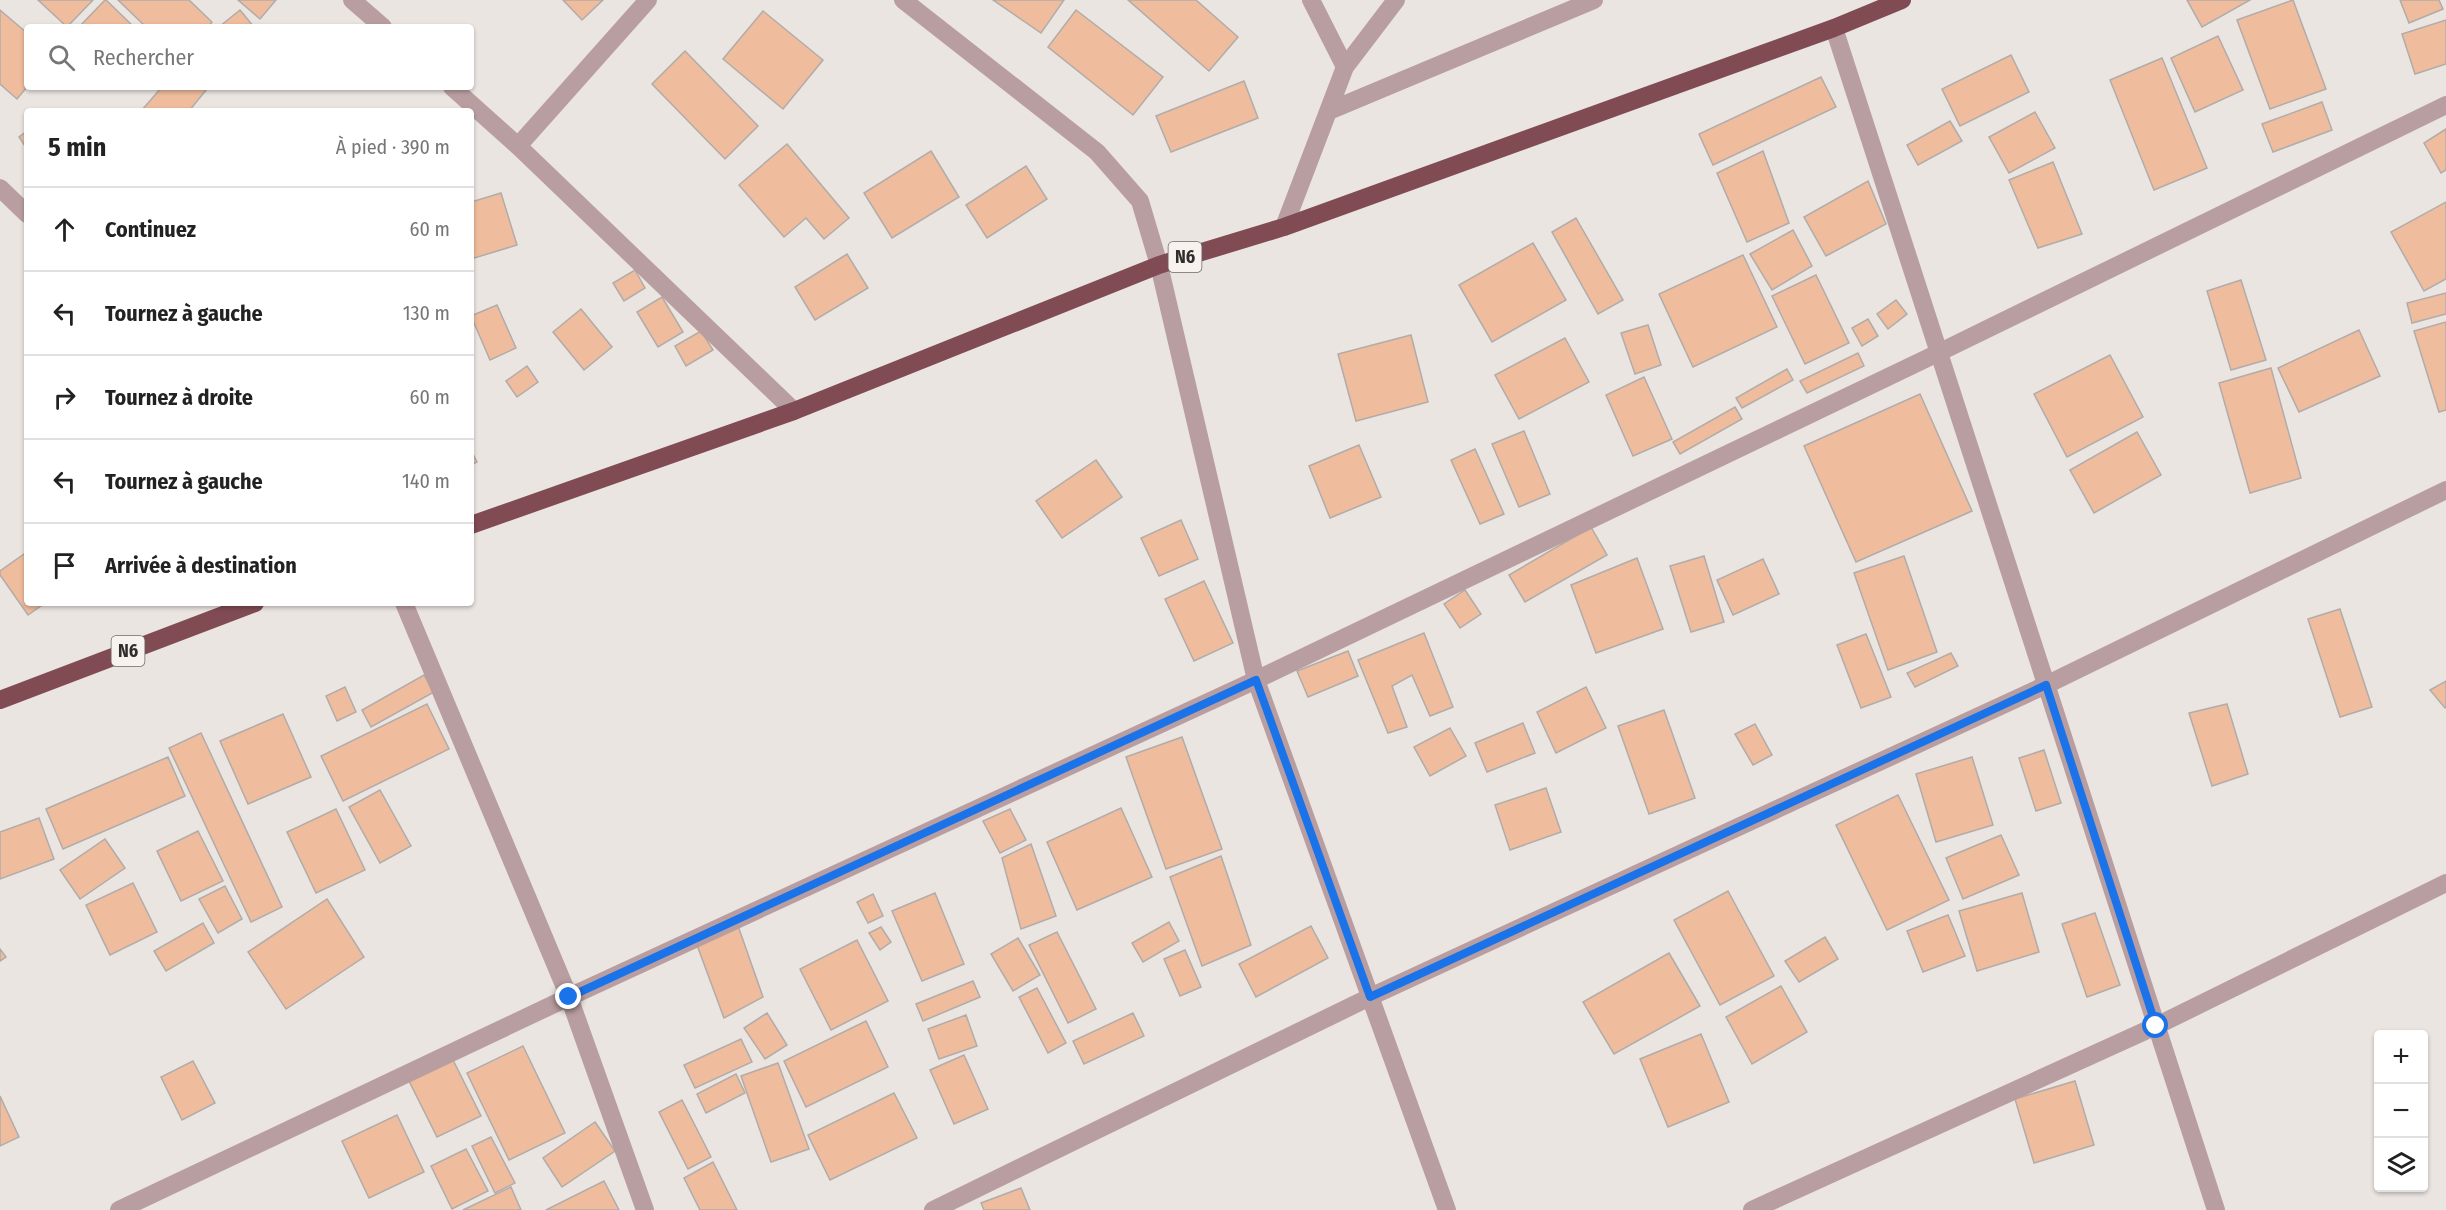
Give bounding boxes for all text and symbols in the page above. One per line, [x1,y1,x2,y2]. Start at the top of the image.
search box [24,24,474,90]
icon: search [45,41,78,74]
text: Rechercher [93,44,194,71]
text: 5 min [48,132,106,163]
text: À pied · 390 m [336,135,450,159]
icon: ahead [48,213,81,246]
text: Continuez [105,216,196,243]
text: 60 m [410,217,450,241]
road number: N6 [1168,242,1202,272]
icon: left [48,297,81,330]
text: Tournez à gauche [105,300,263,327]
text: 130 m [403,301,450,325]
icon: right [48,381,81,414]
text: Tournez à droite [105,384,253,411]
text: 60 m [410,385,450,409]
icon: left [48,465,81,498]
text: Tournez à gauche [105,468,263,495]
text: 140 m [402,469,450,493]
icon: arrive [48,549,81,582]
text: Arrivée à destination [105,552,297,579]
road number: N6 [112,636,144,666]
route end [555,983,581,1009]
route start [2142,1012,2168,1038]
map controls [2374,1030,2428,1192]
button: + [2374,1030,2428,1084]
button: − [2374,1084,2428,1138]
button: layers [2374,1138,2428,1192]

